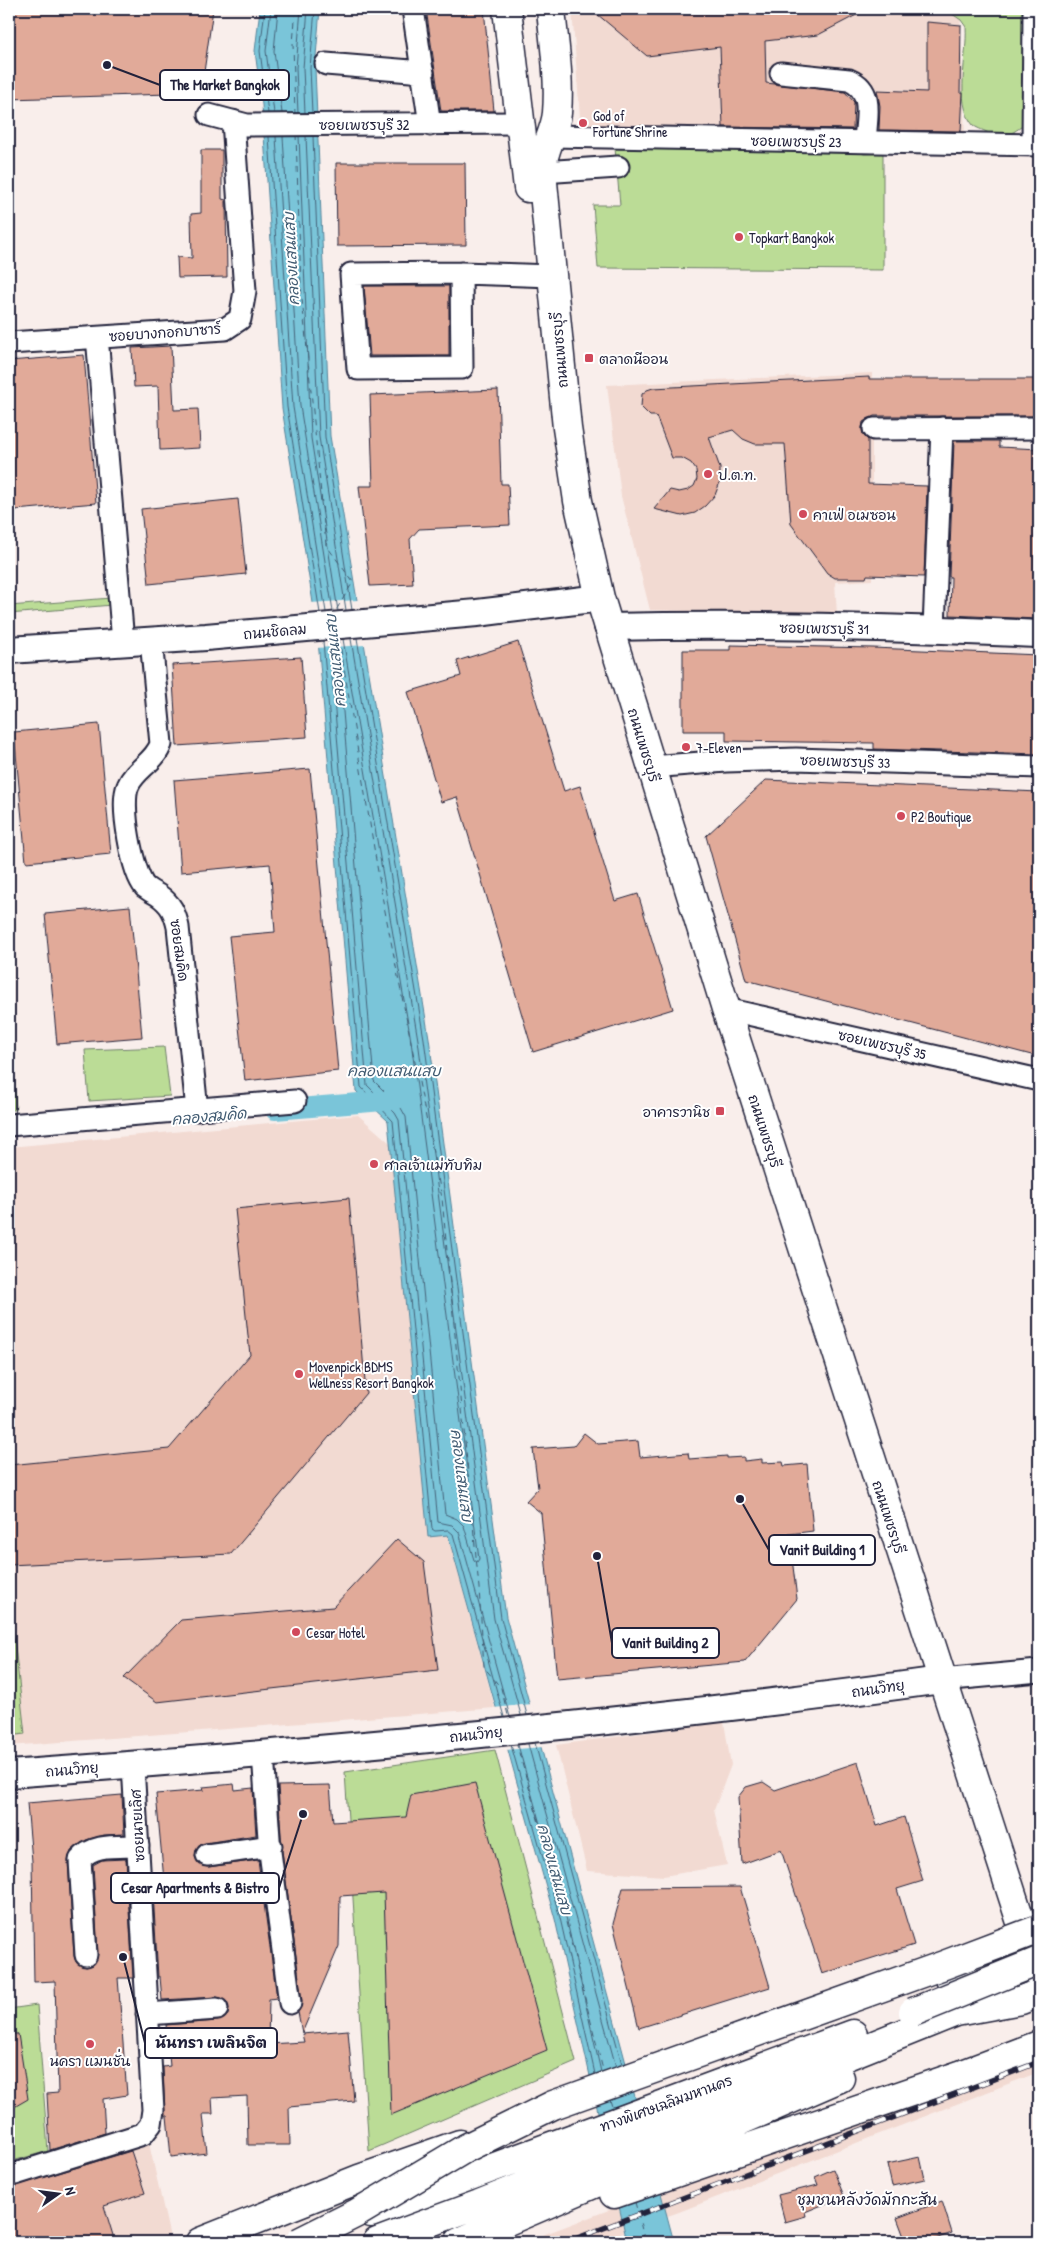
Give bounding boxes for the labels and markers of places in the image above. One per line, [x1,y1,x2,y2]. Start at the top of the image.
callout: The Market Bangkok [160,70,289,100]
place label: God of Fortune Shrine [592,106,668,141]
marker: God of Fortune Shrine [577,117,589,129]
place label: Topkart Bangkok [749,228,835,248]
marker: Topkart Bangkok [733,231,745,243]
place label: ตลาดนีออน [599,349,669,368]
marker: ตลาดนีออน [583,352,595,364]
place label: ป.ต.ท. [718,465,756,484]
marker: ป.ต.ท. [702,468,714,480]
place label: คาเฟ่ อเมซอน [813,505,897,524]
marker: คาเฟ่ อเมซอน [797,508,809,520]
place label: 7-Eleven [696,738,742,757]
marker: 7-Eleven [680,741,692,753]
place label: P2 Boutique [911,807,972,827]
marker: P2 Boutique [895,810,907,822]
place label: อาคารวานิช [643,1102,710,1121]
marker: อาคารวานิช [714,1105,726,1117]
place label: ศาลเจ้าแม่ทับทิม [384,1155,482,1174]
marker: ศาลเจ้าแม่ทับทิม [368,1158,380,1170]
place label: Movenpick BDMS Wellness Resort Bangkok [309,1357,434,1393]
marker: Movenpick BDMS Wellness Resort Bangkok [293,1368,305,1380]
callout: Vanit Building 1 [769,1535,875,1565]
place label: Cesar Hotel [306,1623,365,1642]
marker: Cesar Hotel [290,1626,302,1638]
callout: Vanit Building 2 [612,1628,719,1658]
callout: Cesar Apartments & Bistro [111,1873,279,1903]
callout: นันทรา เพลินจิต [145,2028,277,2058]
marker: นครา แมนชั่น [84,2038,96,2050]
place label: นครา แมนชั่น [50,2048,131,2070]

